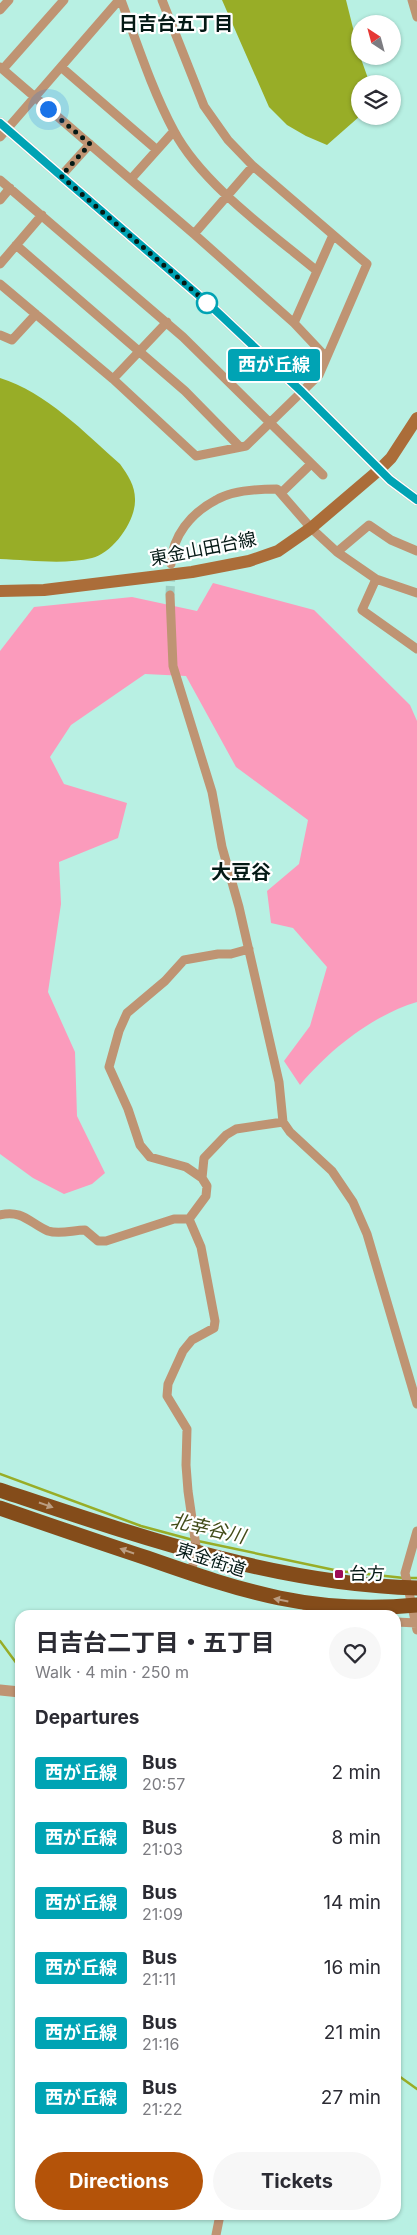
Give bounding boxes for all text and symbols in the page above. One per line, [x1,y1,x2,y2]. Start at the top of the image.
district label: 日吉台五丁目 [119,12,233,35]
north arrow [351,15,401,65]
map controls [351,15,401,125]
button: layers [351,75,401,125]
your location [36,97,61,122]
unlabelled marker [196,292,218,314]
line badge: 西が丘線 [239,349,309,381]
text: 西が丘線 [238,354,310,375]
street label: 東金山田台線 [148,528,258,569]
district label: 大豆谷 [211,860,271,884]
one-way arrow [39,1501,54,1509]
water label: 北幸谷川 [168,1509,249,1549]
street label: 東金街道 [174,1538,249,1581]
one-way arrow [119,1547,134,1555]
place label: 台方 [349,1563,385,1584]
marker: 台方 [333,1568,345,1580]
one-way arrow [273,1595,289,1603]
button: heart [329,1627,381,1679]
text: 日吉台二丁目・五丁目 [35,1628,275,1657]
text: Walk · 4 min · 250 m [35,1662,189,1682]
text: Departures [35,1706,139,1729]
text: Bus [142,1751,177,1774]
text: 2 min [332,1761,381,1784]
text: 西が丘線 [45,1762,117,1783]
text: 20:57 [142,1774,185,1794]
text: Bus [142,1816,177,1839]
text: 8 min [331,1826,381,1849]
text: 西が丘線 [45,1827,117,1848]
text: 21:03 [142,1839,183,1859]
text: Bus [142,1881,177,1904]
text: 14 min [323,1891,381,1914]
text: 西が丘線 [45,1892,117,1913]
text: 21:09 [142,1904,183,1924]
text: Bus [142,1946,177,1969]
text: 16 min [324,1956,381,1979]
text: 西が丘線 [45,1957,117,1978]
text: 21:11 [142,1969,176,1989]
text: Bus [142,2011,177,2034]
text: 21 min [324,2021,381,2044]
text: 西が丘線 [45,2022,117,2043]
text: 21:16 [142,2034,179,2054]
text: Bus [142,2076,177,2099]
text: 27 min [321,2086,381,2109]
text: 西が丘線 [45,2087,117,2108]
text: 21:22 [142,2099,182,2119]
button: Directions [35,2152,203,2210]
button: Tickets [213,2152,381,2210]

